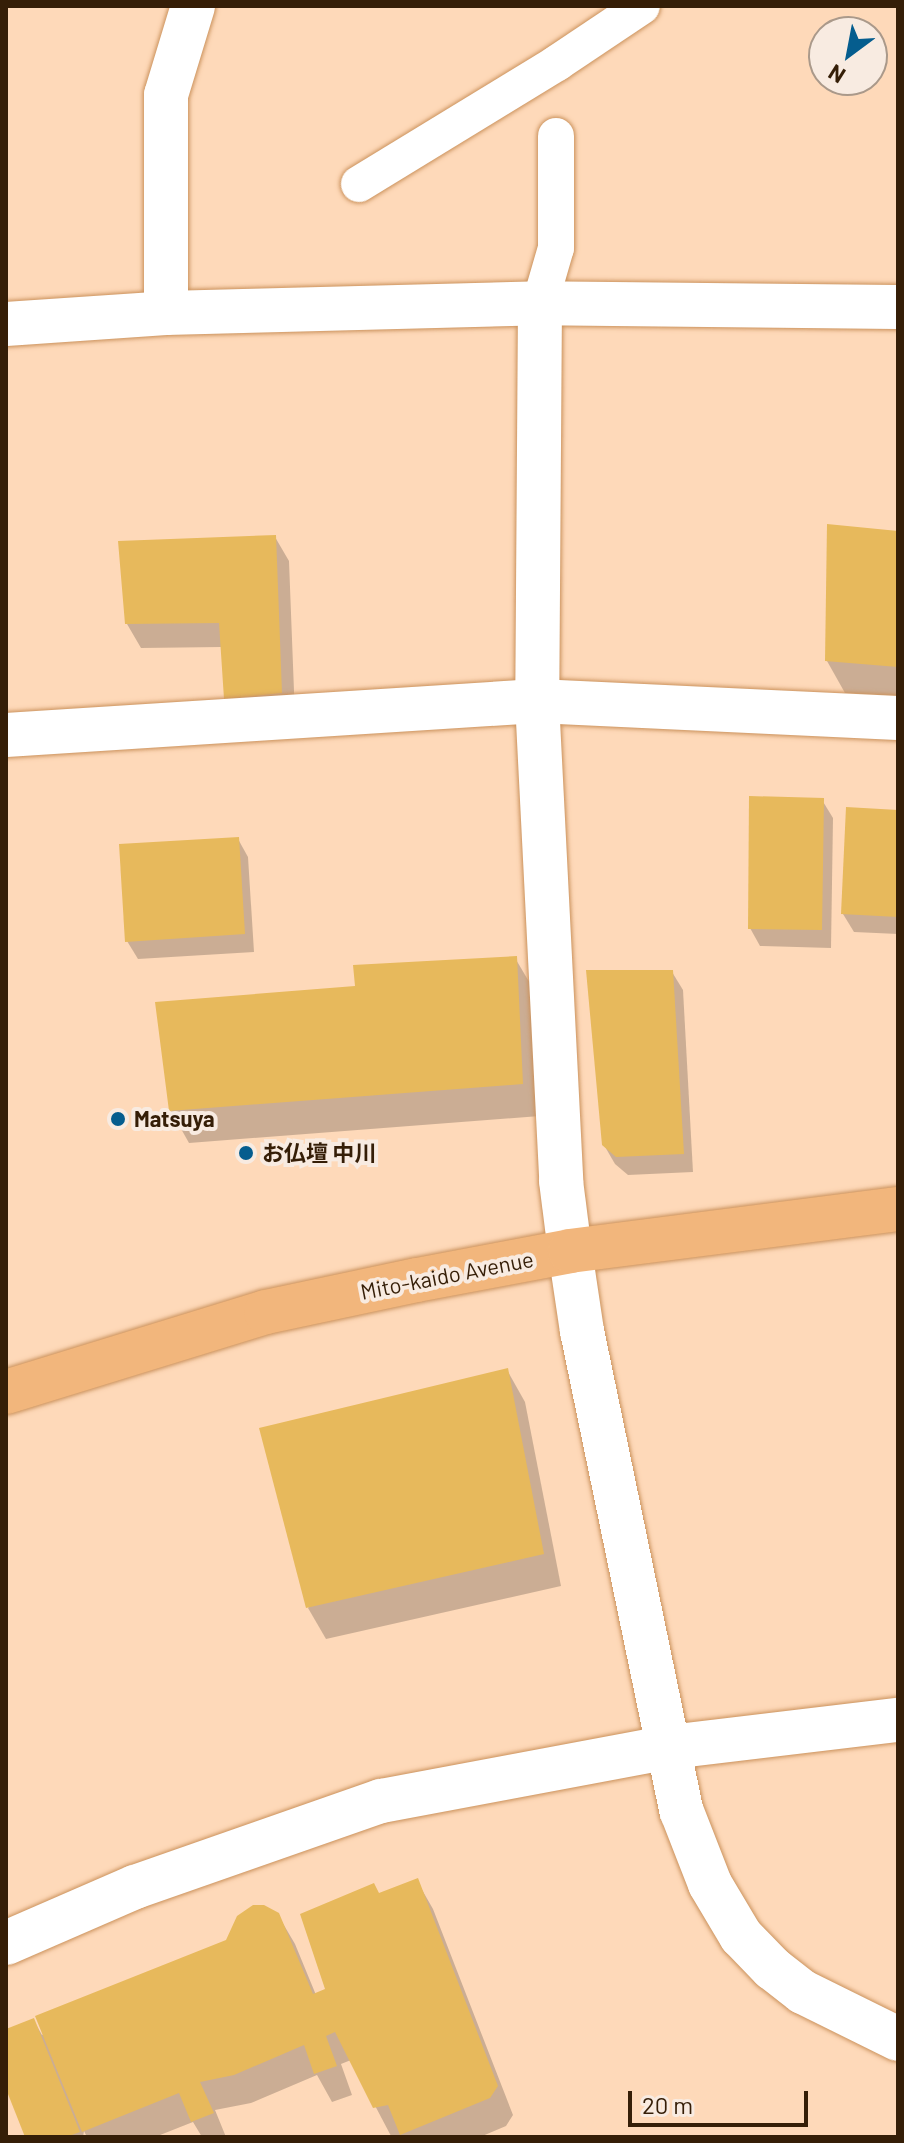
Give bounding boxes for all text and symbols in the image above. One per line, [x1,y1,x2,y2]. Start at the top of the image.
north arrow [808,16,888,96]
text: N [823,60,849,90]
place label: Matsuya [134,1106,215,1132]
marker: Matsuya [109,1110,127,1128]
place label: お仏壇 中川 [262,1140,376,1166]
marker: お仏壇 中川 [237,1144,255,1162]
street label: Mito-kaido Avenue [358,1245,536,1305]
scale bar [632,2075,812,2125]
text: 20 m [642,2090,693,2119]

